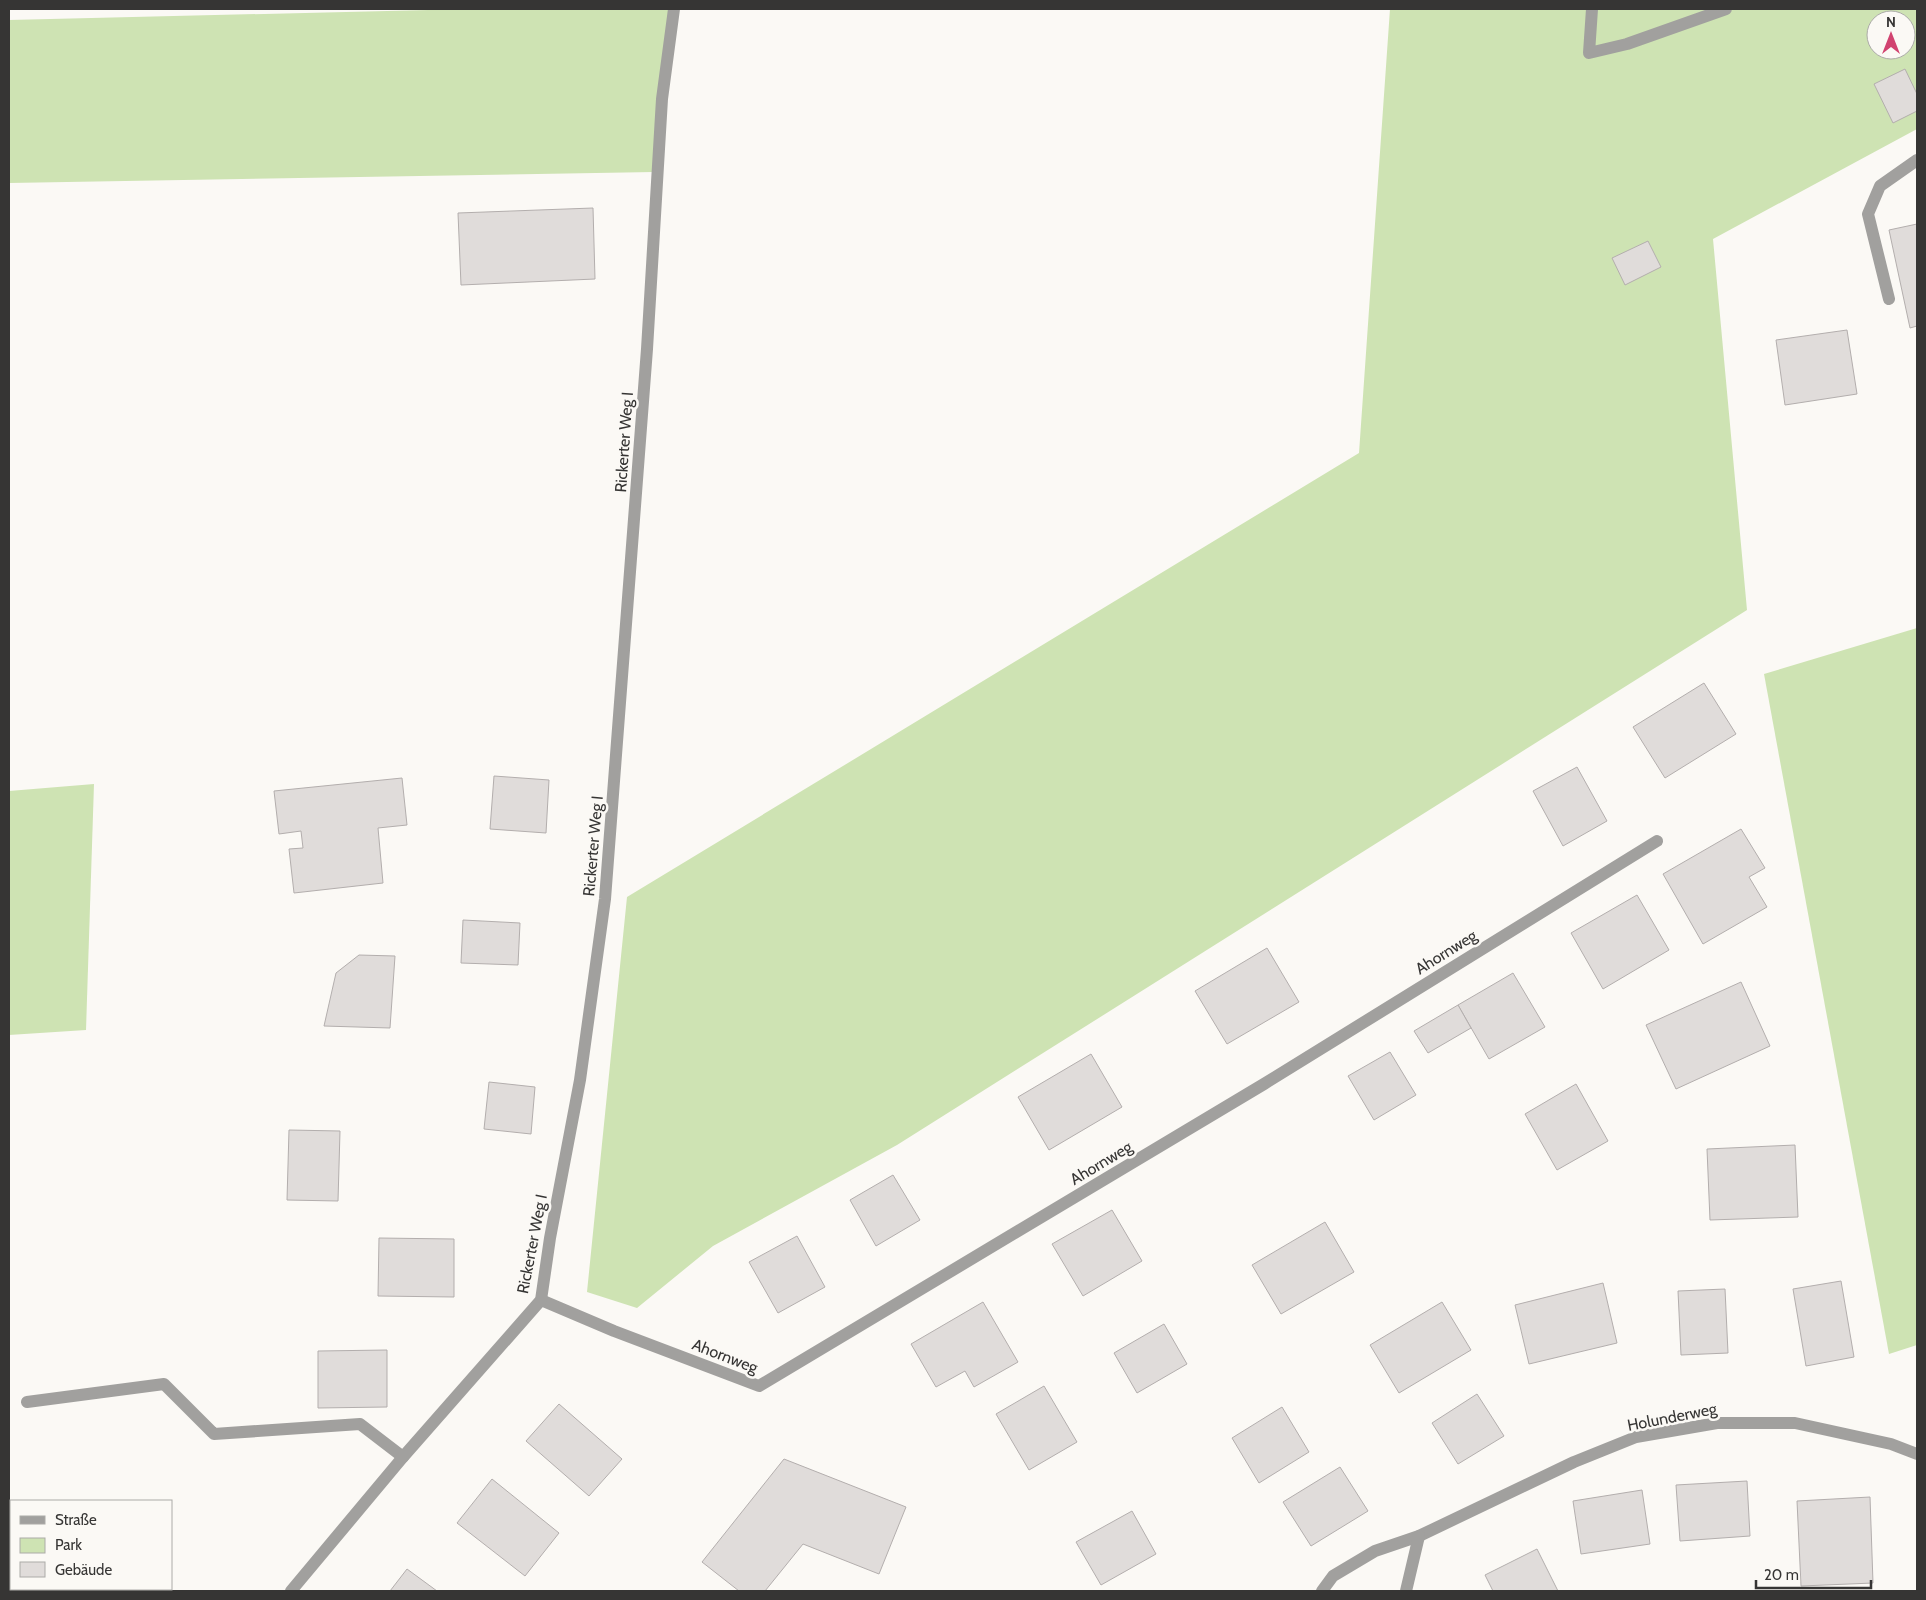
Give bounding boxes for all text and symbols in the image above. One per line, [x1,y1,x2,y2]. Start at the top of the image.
north arrow [1866,10,1916,60]
text: N [1886,13,1896,31]
street label: Rickerter Weg I [611,391,637,493]
street label: Rickerter Weg I [579,795,607,897]
street label: Ahornweg [1412,925,1481,978]
street label: Ahornweg [1067,1137,1136,1189]
street label: Rickerter Weg I [513,1193,551,1295]
street label: Ahornweg [689,1335,762,1378]
street label: Holunderweg [1626,1399,1719,1435]
legend [10,1500,172,1590]
text: Straße [55,1511,97,1529]
text: Park [55,1536,82,1554]
scale bar [1756,1558,1871,1590]
text: Gebäude [55,1561,112,1579]
text: 20 m [1764,1566,1799,1584]

